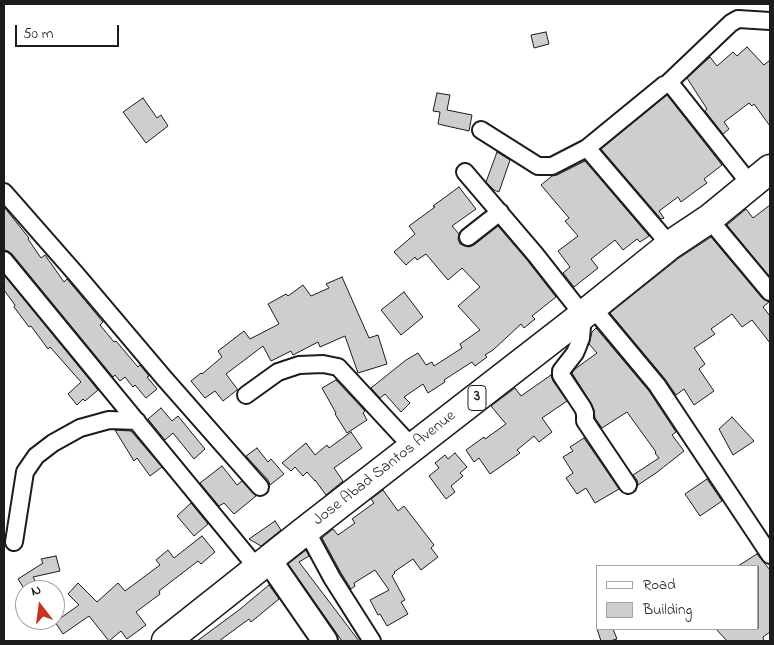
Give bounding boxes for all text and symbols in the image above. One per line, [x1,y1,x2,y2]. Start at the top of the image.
scale bar [18,15,121,47]
text: 50 m [23,23,53,45]
road number: 3 [468,386,486,410]
street label: Jose Abad Santos Avenue [310,407,460,531]
legend [596,565,759,630]
text: Road [643,574,676,596]
north arrow [15,580,65,630]
text: N [29,580,44,602]
text: Building [643,599,692,621]

